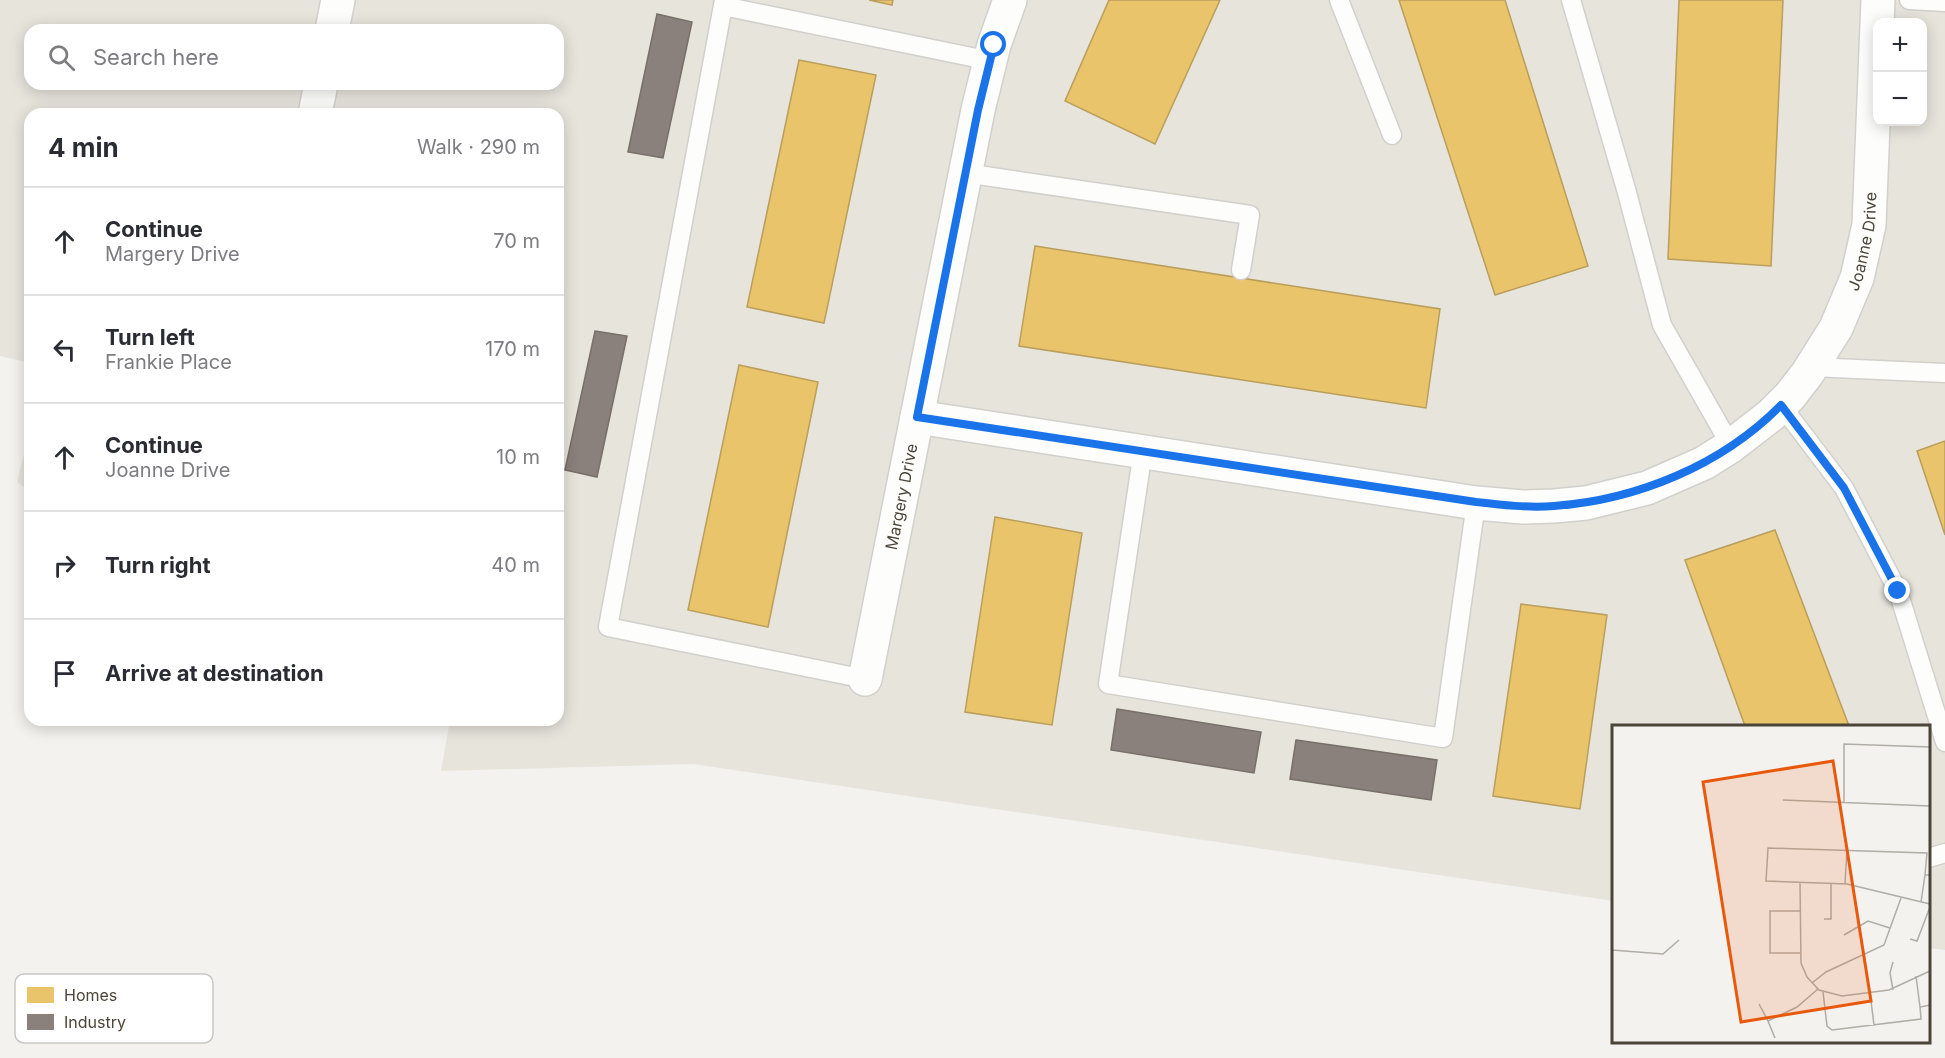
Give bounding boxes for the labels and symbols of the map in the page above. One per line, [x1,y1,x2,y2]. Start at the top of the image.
route start [980,31,1006,57]
street label: Joanne Drive [1843,192,1880,294]
street label: Margery Drive [881,442,922,551]
route end [1884,577,1910,603]
inset map [1612,725,1930,1043]
legend [15,974,213,1043]
text: Homes [64,985,117,1005]
text: Industry [64,1012,126,1032]

